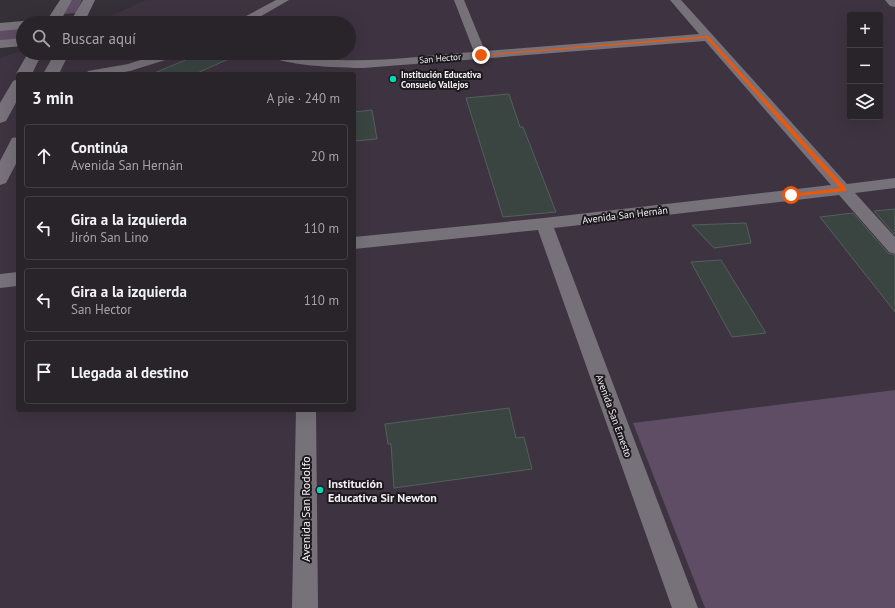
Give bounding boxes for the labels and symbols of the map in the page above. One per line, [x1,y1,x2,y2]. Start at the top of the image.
route end [472,46,490,64]
street label: San Hector [419,51,461,65]
place label: Institución Educativa Consuelo Vallejos [401,69,482,90]
marker: Institución Educativa Consuelo Vallejos [388,74,398,84]
route start [782,186,800,204]
street label: Avenida San Hernán [582,203,668,227]
street label: Avenida San Ernesto [593,373,635,459]
street label: Avenida San Rodolfo [298,456,313,562]
place label: Institución Educativa Sir Newton [328,476,437,505]
marker: Institución Educativa Sir Newton [315,485,325,495]

